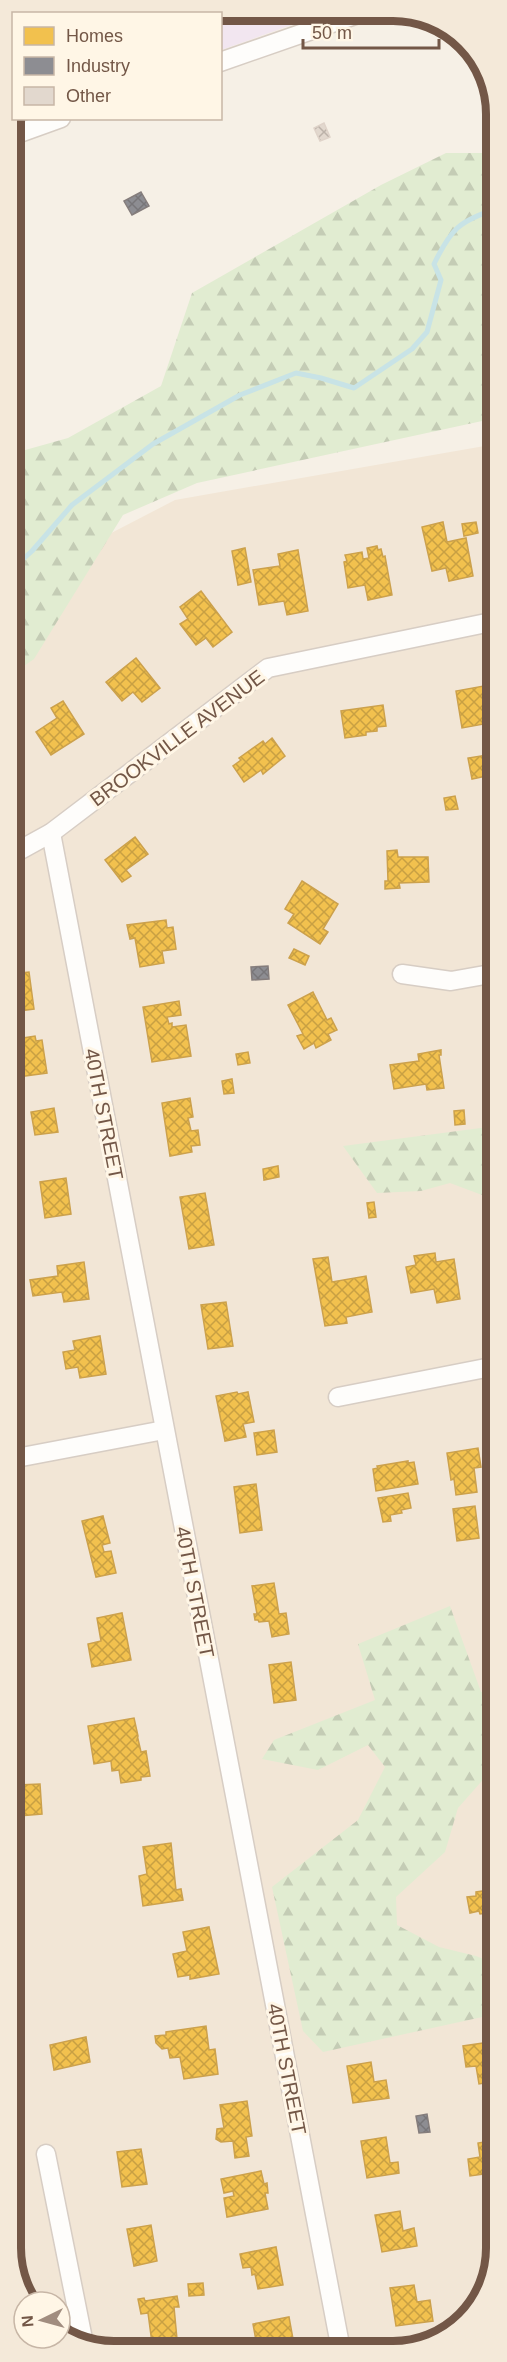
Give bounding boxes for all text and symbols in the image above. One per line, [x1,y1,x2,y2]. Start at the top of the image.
legend [12,12,222,120]
scale bar [303,12,440,50]
text: 50 m [312,23,352,43]
text: Homes [66,26,123,46]
text: Industry [66,56,130,76]
text: Other [66,86,111,106]
street label: BROOKVILLE AVENUE [86,665,268,811]
street label: 40TH STREET [80,1046,128,1182]
street label: 40TH STREET [171,1524,219,1660]
street label: 40TH STREET [263,2001,311,2137]
north arrow [12,2290,72,2350]
text: N [19,2315,37,2328]

